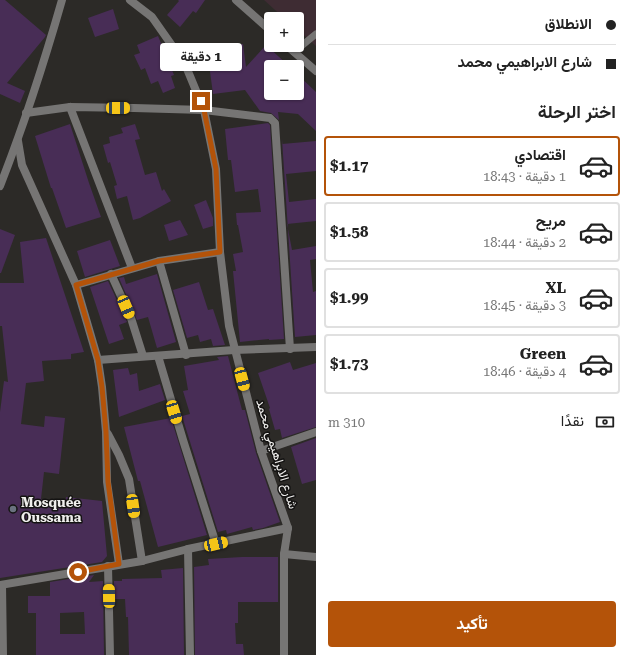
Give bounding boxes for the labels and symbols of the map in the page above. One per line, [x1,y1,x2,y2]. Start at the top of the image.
callout: 1 دقيقة [160,43,242,71]
route end [192,92,210,110]
car [106,102,130,114]
car [116,294,136,320]
car [233,366,251,392]
street label: شارع الابراهيمي محمد [250,397,301,512]
car [165,399,183,425]
car [125,493,141,519]
place label: Mosquée Oussama [21,495,82,525]
marker: Mosquée Oussama [8,504,18,514]
car [203,535,229,553]
route start [69,563,87,581]
car [103,584,115,608]

